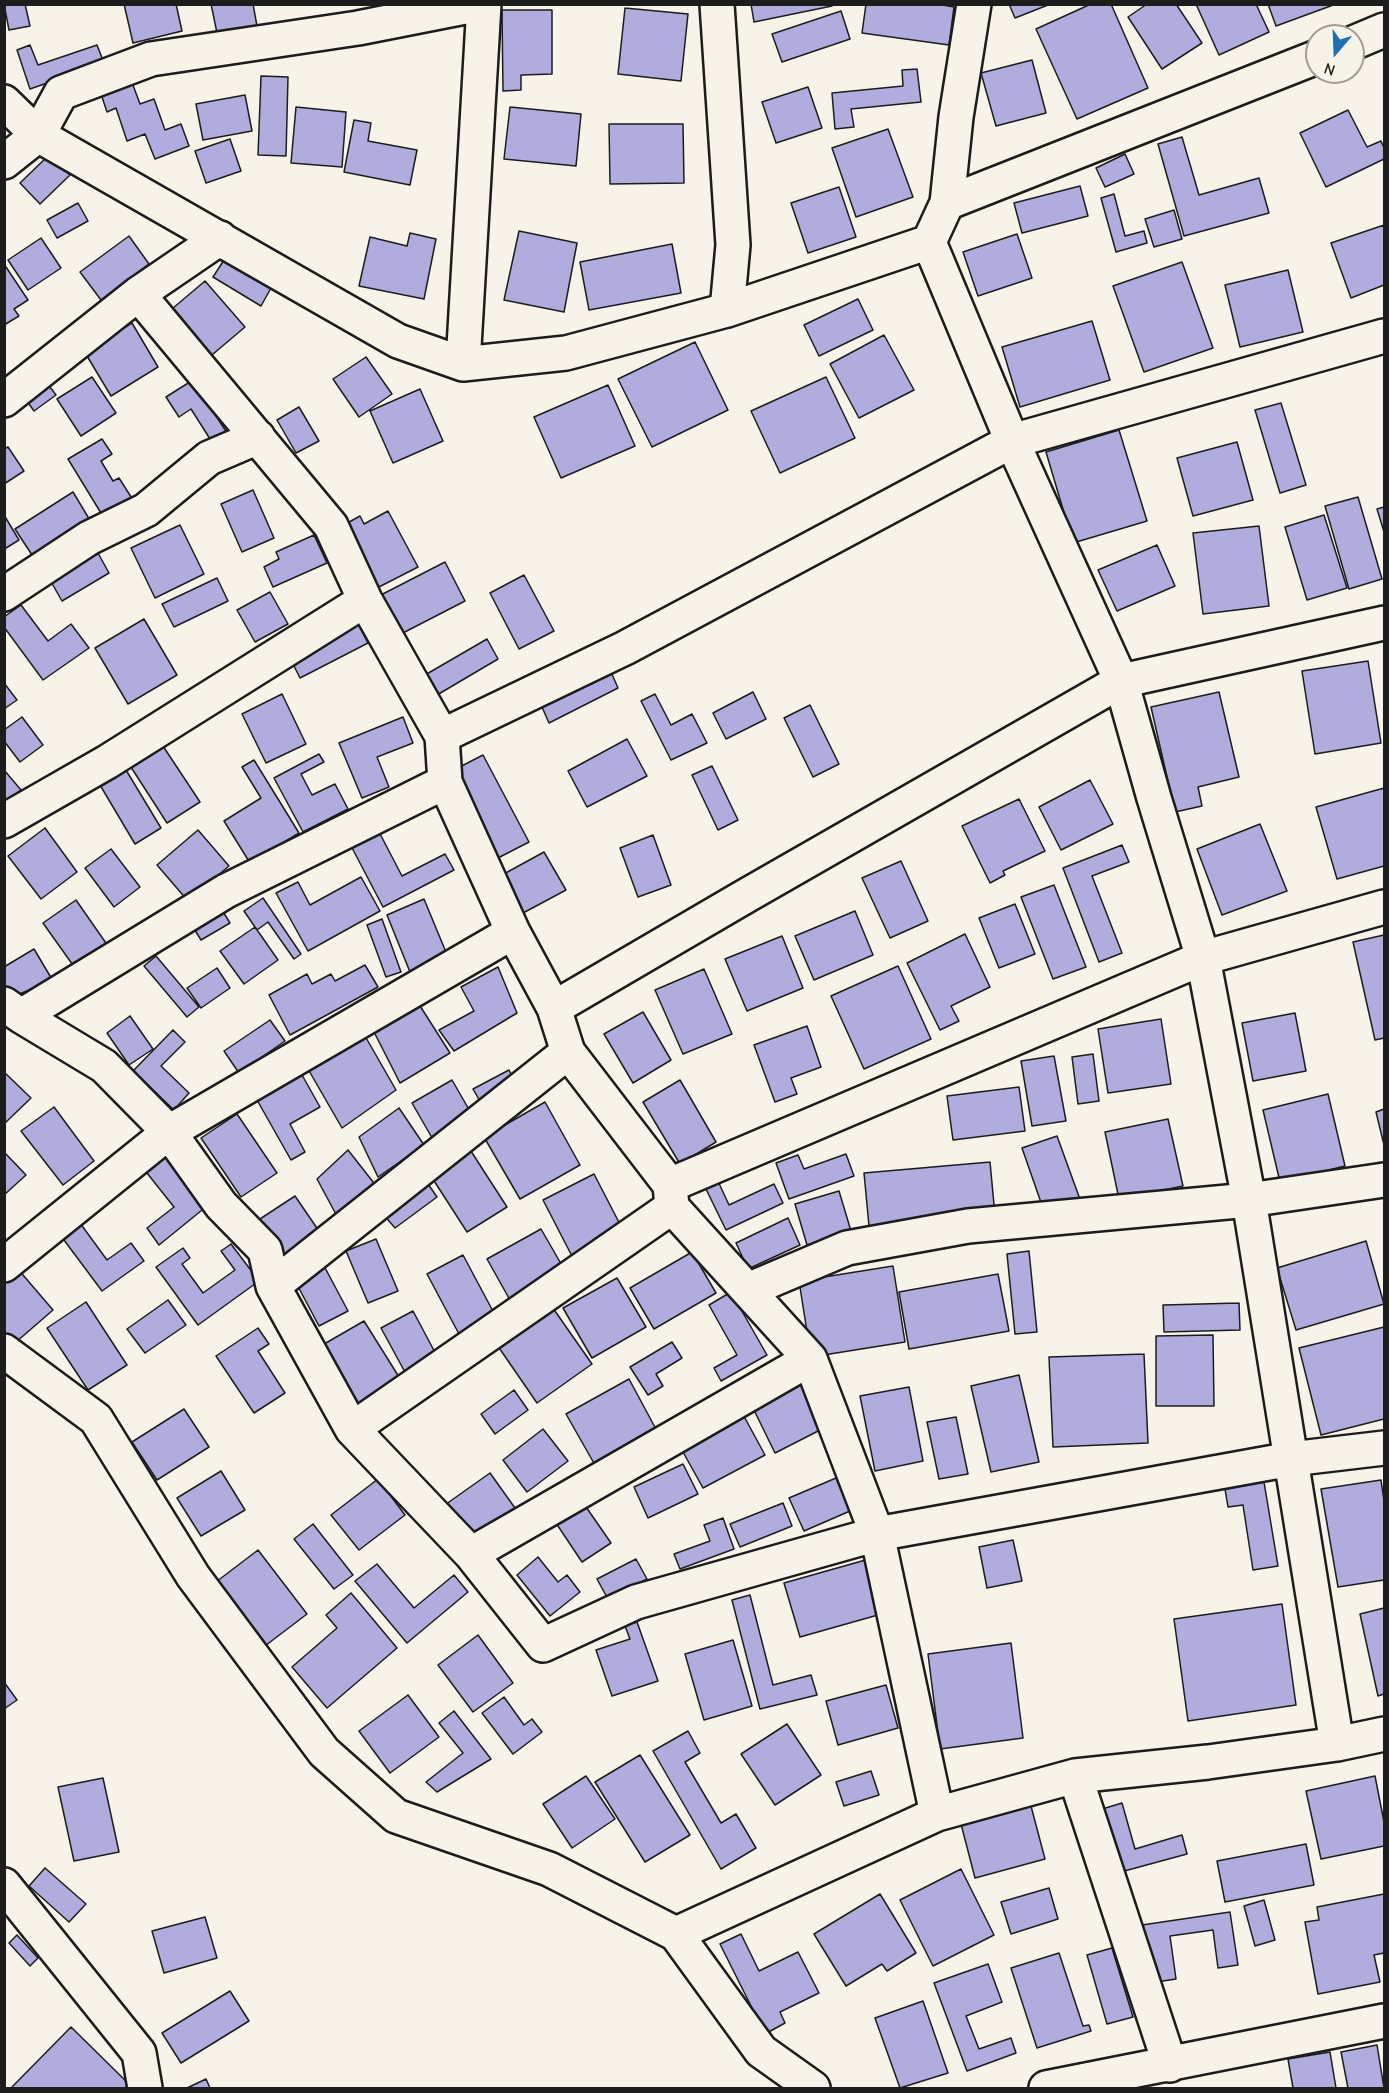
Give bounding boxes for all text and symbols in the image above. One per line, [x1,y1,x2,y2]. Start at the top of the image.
north arrow [1305,24,1365,84]
text: N [1322,59,1338,79]

